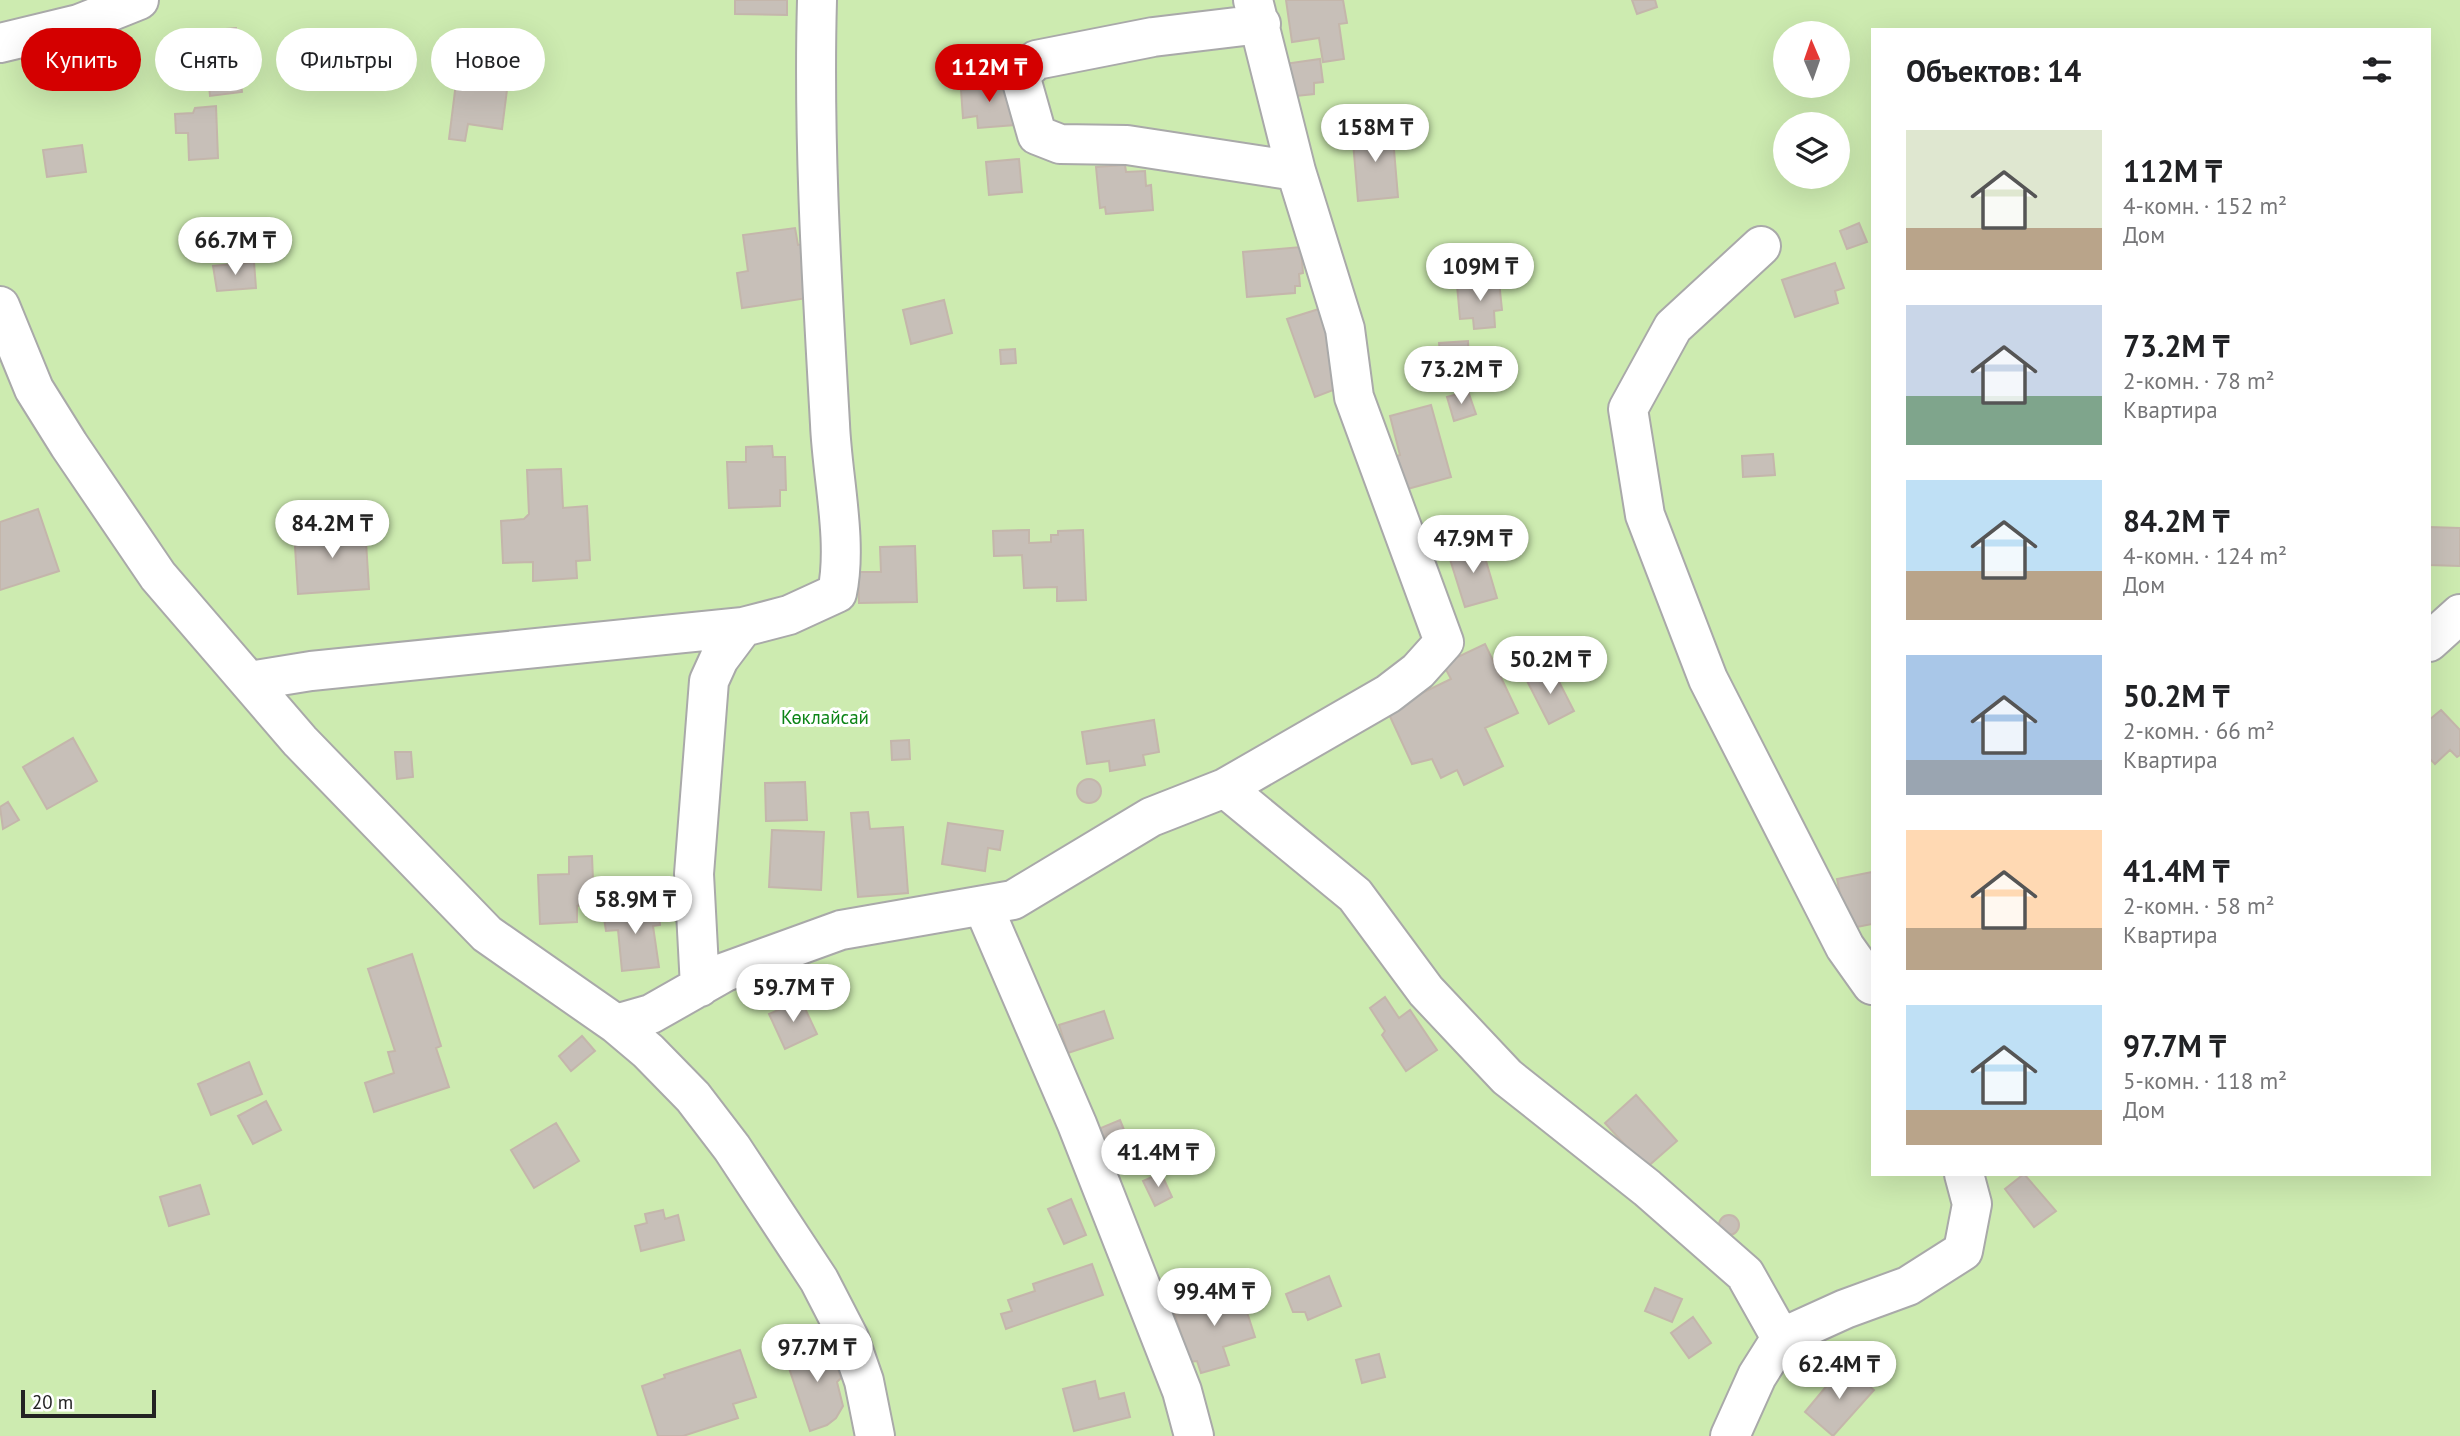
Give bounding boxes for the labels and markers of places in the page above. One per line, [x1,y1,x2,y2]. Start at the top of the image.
pin: 112M ₸ [932,44,1046,104]
pin: 158M ₸ [1318,104,1432,164]
pin: 66.7M ₸ [170,218,300,277]
pin: 109M ₸ [1423,244,1537,303]
pin: 73.2M ₸ [1396,346,1526,406]
pin: 84.2M ₸ [267,500,397,560]
pin: 47.9M ₸ [1408,516,1538,575]
pin: 50.2M ₸ [1485,636,1615,696]
pin: 58.9M ₸ [570,876,700,936]
pin: 59.7M ₸ [728,964,858,1024]
pin: 41.4M ₸ [1093,1130,1223,1189]
pin: 99.4M ₸ [1149,1268,1279,1328]
pin: 97.7M ₸ [752,1324,882,1384]
pin: 62.4M ₸ [1774,1342,1904,1401]

